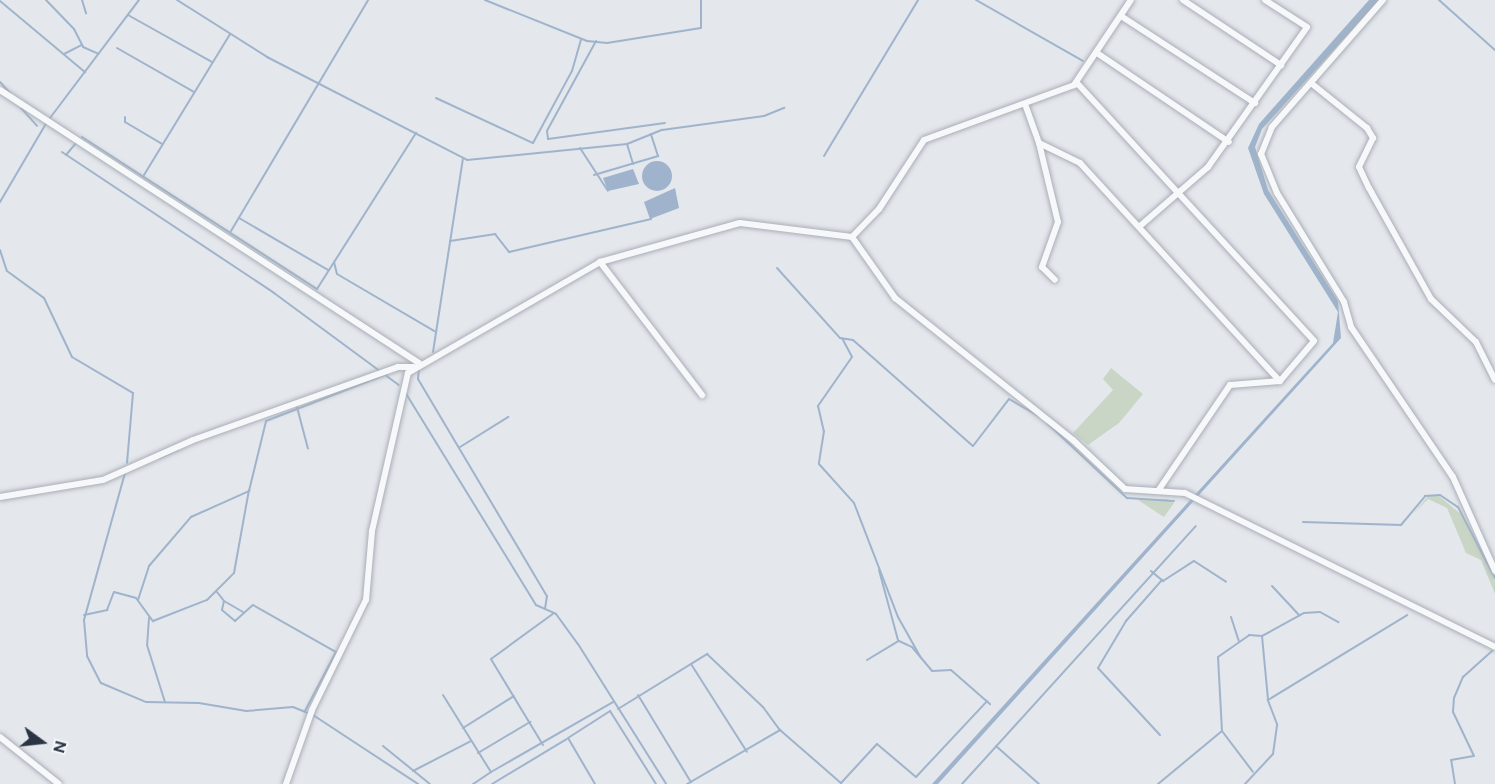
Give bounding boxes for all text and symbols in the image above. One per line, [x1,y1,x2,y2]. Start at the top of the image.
north arrow [12,712,72,772]
text: N [48,738,72,755]

